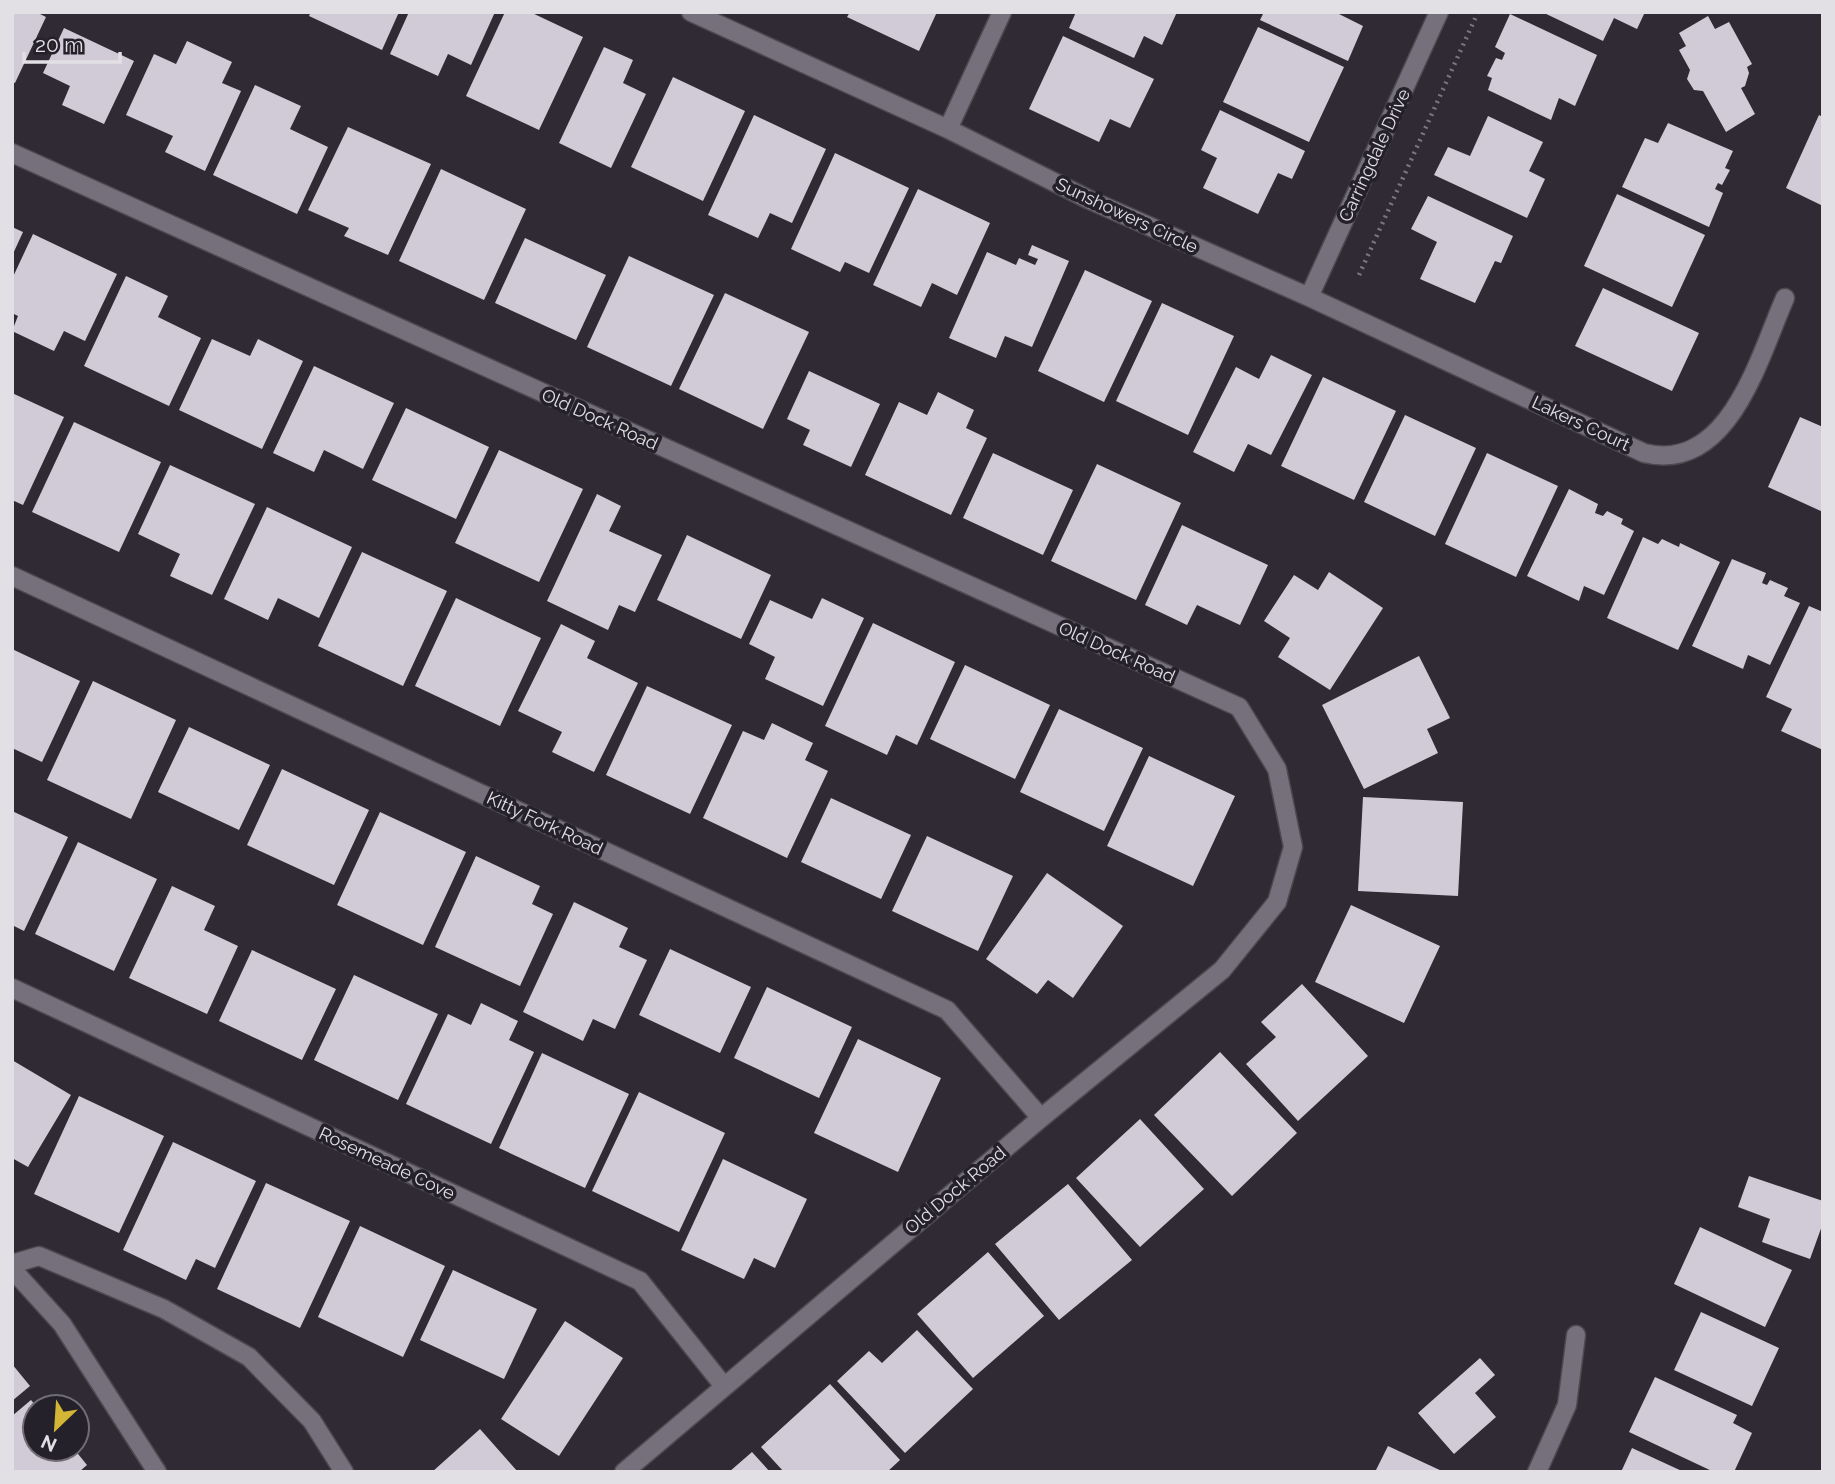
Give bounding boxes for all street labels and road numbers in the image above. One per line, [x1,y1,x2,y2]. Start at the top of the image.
street label: Carringdale Drive [1334,85,1414,225]
street label: Sunshowers Circle [1053,173,1202,257]
street label: Old Dock Road [539,384,661,454]
street label: Lakers Court [1529,391,1633,455]
street label: Old Dock Road [1056,617,1178,687]
street label: Kitty Fork Road [484,787,606,859]
street label: Rosemeade Cove [316,1122,459,1204]
street label: Old Dock Road [900,1142,1010,1238]

